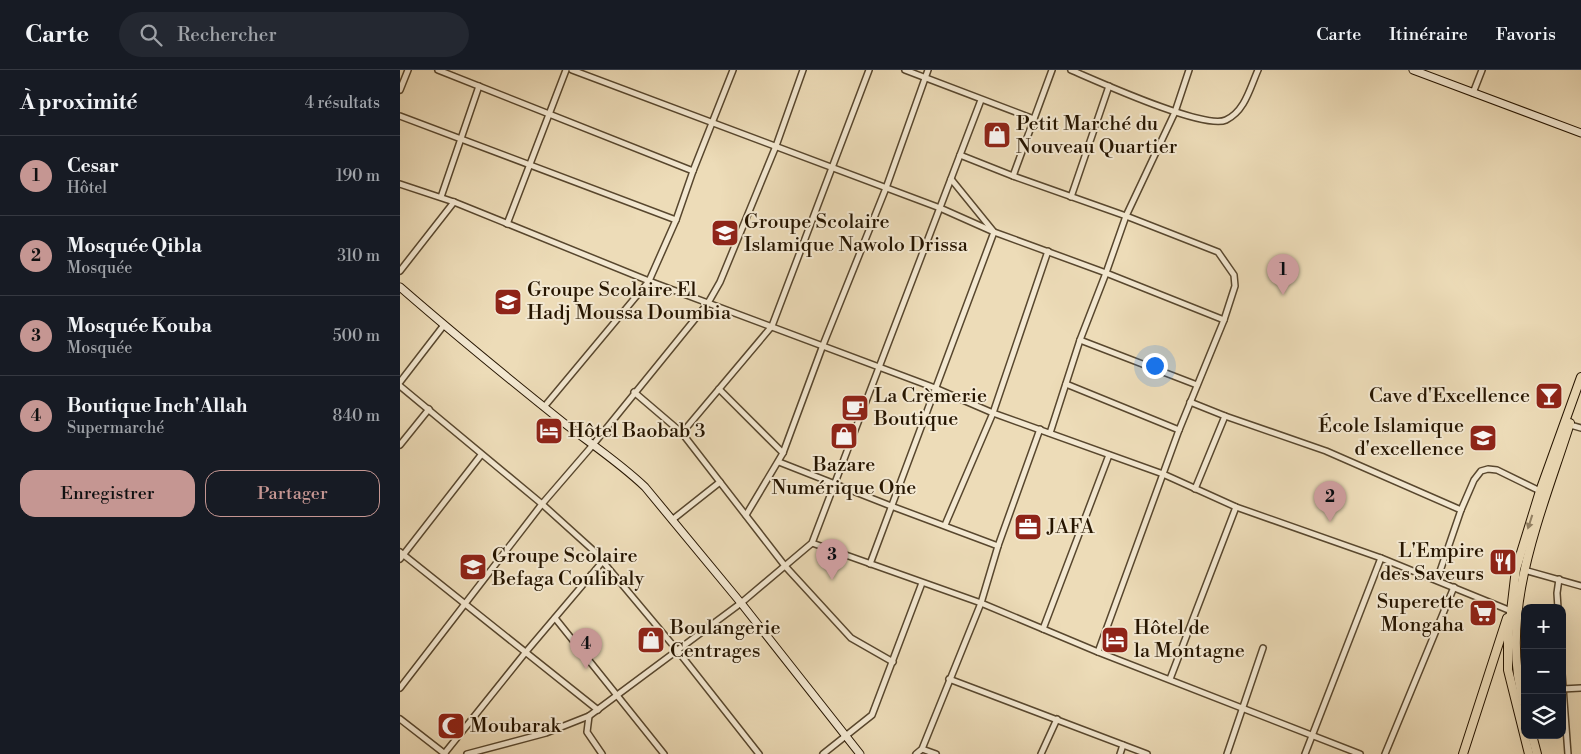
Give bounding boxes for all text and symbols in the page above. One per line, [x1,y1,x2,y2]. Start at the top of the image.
search box [119,12,469,57]
text: Carte [25,20,89,50]
icon: search [137,21,165,49]
text: Rechercher [177,23,277,47]
text: Carte [1316,23,1361,46]
text: Itinéraire [1389,23,1468,46]
text: Favoris [1496,23,1556,46]
text: À proximité [20,90,137,116]
text: 4 résultats [305,93,380,113]
place label: Petit Marché du Nouveau Quartier [1016,112,1178,160]
shop icon: Petit Marché du Nouveau Quartier [982,120,1012,150]
text: Cesar [67,154,119,178]
text: 1 [32,166,40,186]
text: 190 m [336,166,380,186]
text: Hôtel [67,178,107,198]
place label: Groupe Scolaire Islamique Nawolo Drissa [744,210,969,258]
school or university icon: Groupe Scolaire Islamique Nawolo Drissa [710,218,740,248]
text: Mosquée Qibla [67,234,202,258]
text: 2 [31,246,41,266]
text: 310 m [337,246,380,266]
pin: 1 [1267,254,1299,295]
text: Mosquée [67,258,132,278]
place label: Groupe Scolaire El Hadj Moussa Doumbia [527,278,732,326]
school or university icon: Groupe Scolaire El Hadj Moussa Doumbia [493,287,523,317]
text: Mosquée Kouba [67,314,212,338]
text: 3 [31,326,41,346]
text: 500 m [333,326,380,346]
text: Mosquée [67,338,132,358]
your location [1142,353,1168,379]
bar icon: Cave d'Excellence [1534,381,1564,411]
place label: La Crèmerie Boutique [873,384,987,432]
place label: Cave d'Excellence [1369,384,1530,409]
cafe icon: La Crèmerie Boutique [840,393,870,423]
text: Boutique Inch'Allah [67,394,248,418]
text: 4 [31,406,41,426]
text: 840 m [332,406,380,426]
place label: École Islamique d'excellence [1318,413,1464,462]
hotel icon: Hôtel Baobab 3 [534,416,564,446]
text: Supermarché [67,418,164,438]
place label: Hôtel Baobab 3 [568,419,706,444]
shop icon: Bazare Numérique One [829,421,859,451]
school or university icon: École Islamique d'excellence [1468,423,1498,453]
place label: Bazare Numérique One [772,453,916,501]
button: Enregistrer [20,470,195,517]
button: Partager [205,470,380,517]
pin: 2 [1314,481,1346,522]
office icon: JAFA [1013,512,1043,542]
place label: JAFA [1046,515,1096,540]
one-way arrow [1526,515,1534,530]
pin: 3 [816,539,848,580]
place label: L'Empire des Saveurs [1380,539,1484,587]
place label: Groupe Scolaire Befaga Coulibaly [491,544,645,592]
restaurant icon: L'Empire des Saveurs [1488,547,1518,577]
school or university icon: Groupe Scolaire Befaga Coulibaly [458,552,488,582]
place label: Superette Mongaha [1377,590,1465,638]
supermarket icon: Superette Mongaha [1468,598,1498,628]
map controls [1521,604,1566,739]
button: + [1521,604,1566,649]
place label: Boulangerie Centrages [669,616,781,664]
place label: Hôtel de la Montagne [1134,616,1245,664]
shop icon: Boulangerie Centrages [636,625,666,655]
hotel icon: Hôtel de la Montagne [1100,625,1130,655]
pin: 4 [570,628,602,669]
button: − [1521,649,1566,694]
button: layers [1521,694,1566,739]
mosque icon: Moubarak [436,711,466,741]
place label: Moubarak [470,714,563,739]

